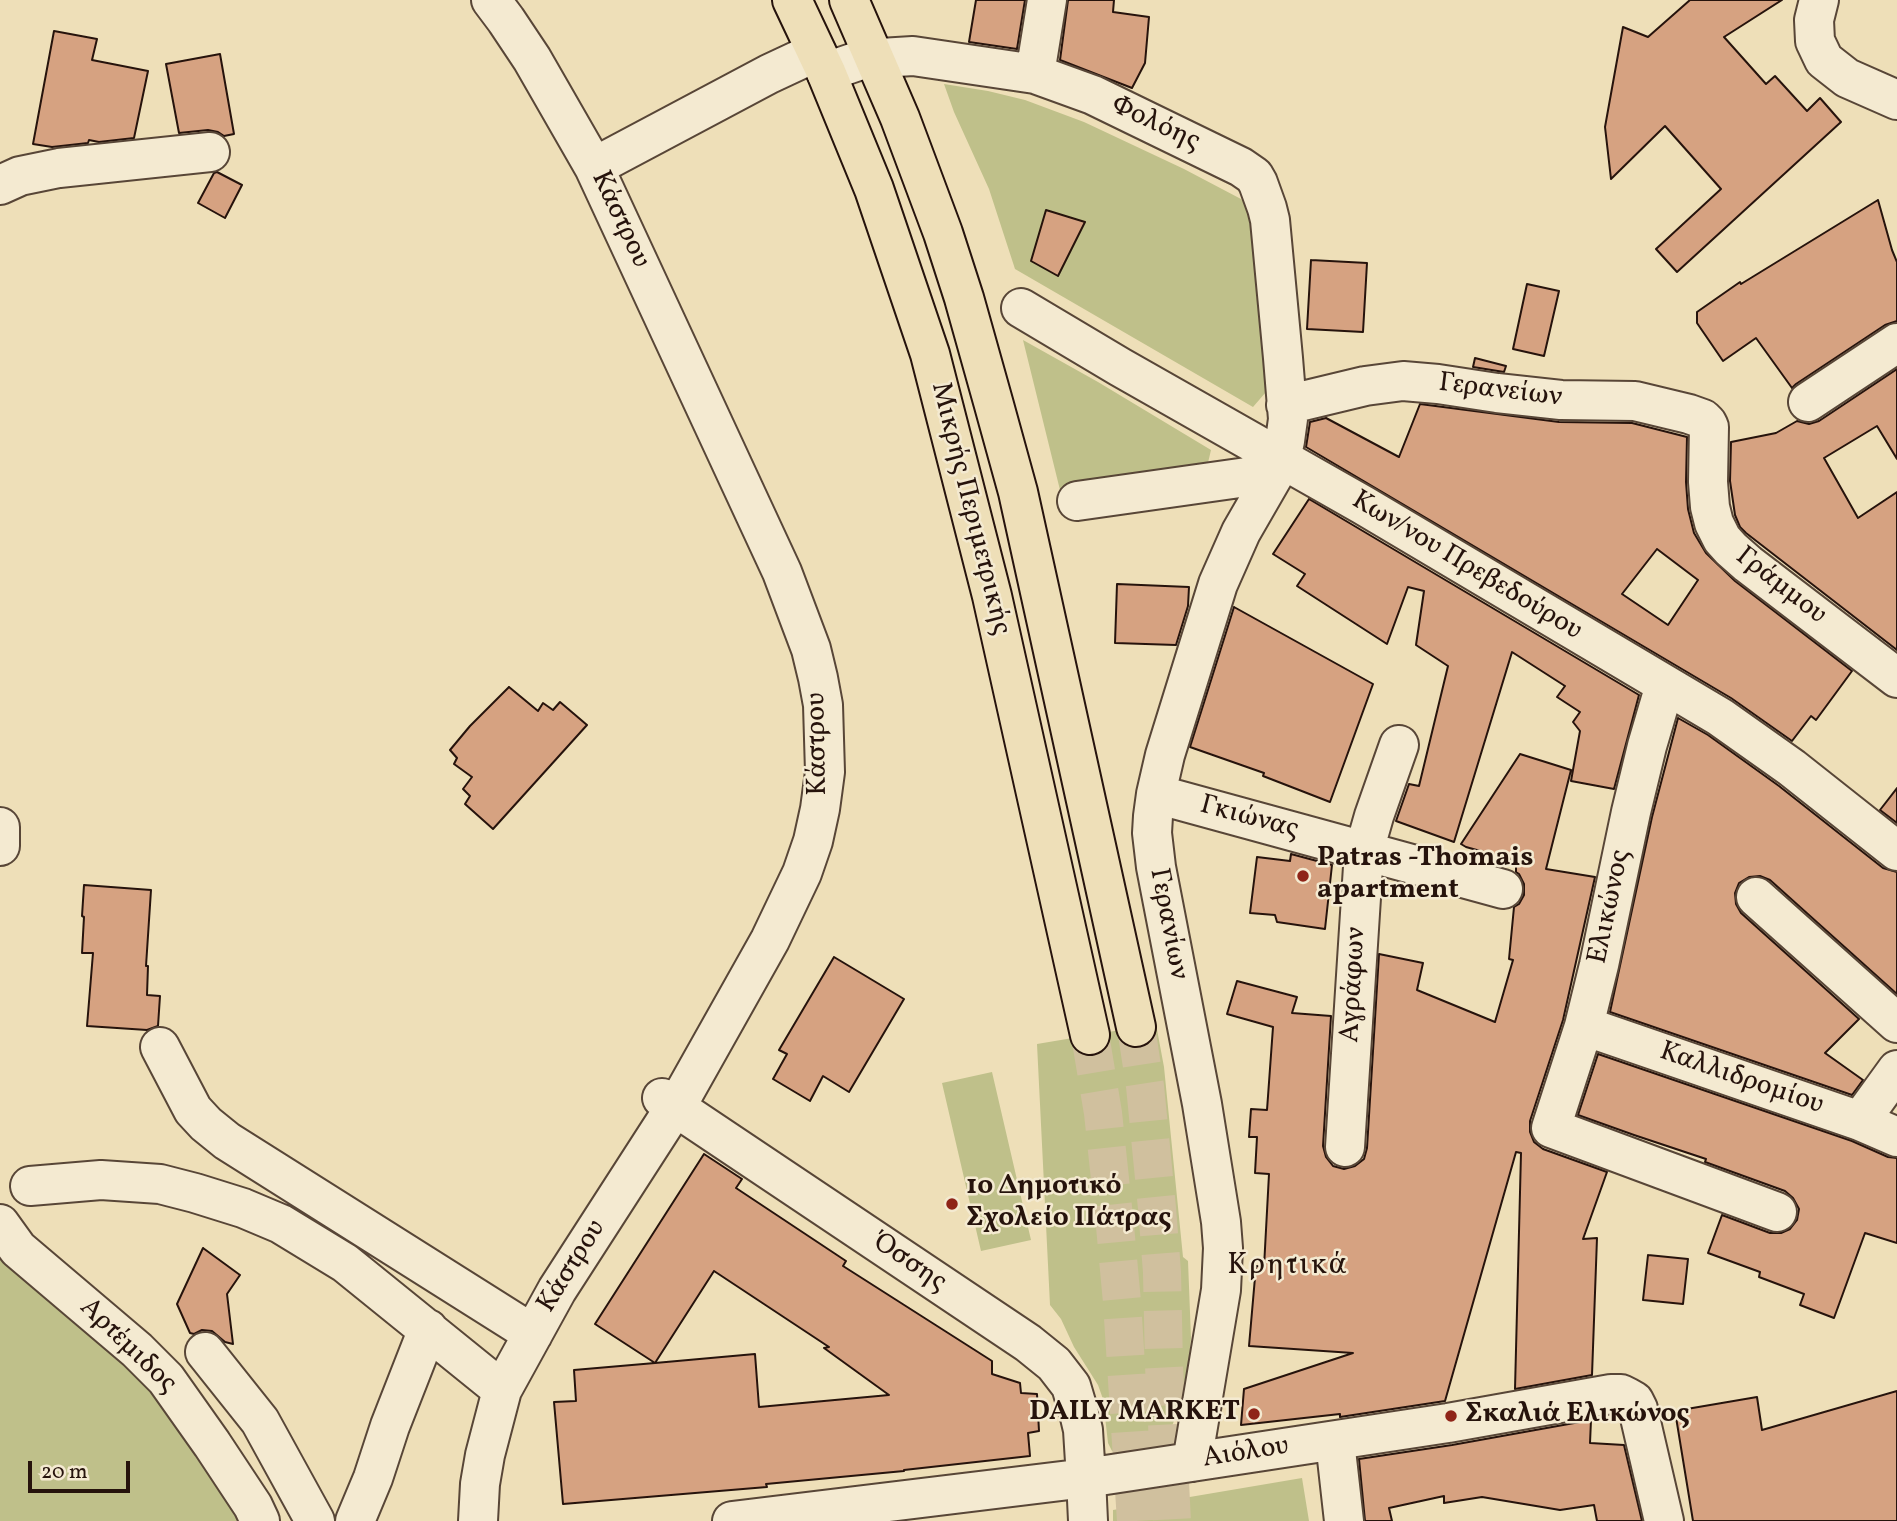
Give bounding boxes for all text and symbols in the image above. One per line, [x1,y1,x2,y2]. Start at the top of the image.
street label: Φολόης [1105,90,1205,160]
street label: Κάστρου [582,166,656,274]
street label: Γερανείων [1436,368,1564,416]
street label: Μικρής Περιμετρικής [921,379,1017,639]
street label: Κων/νου Πρεβεδούρου [1345,485,1587,649]
street label: Γράμμου [1728,541,1832,633]
street label: Κάστρου [801,692,837,796]
street label: Γκιώνας [1196,790,1302,848]
place label: Patras -Thomais apartment [1317,843,1533,909]
street label: Ελικώνος [1583,847,1639,967]
street label: Γερανίων [1140,866,1194,982]
marker: Patras -Thomais apartment [1295,868,1311,884]
street label: Αγράφων [1335,926,1375,1044]
street label: Καλλιδρομίου [1655,1036,1827,1124]
place label: 1ο Δημοτικό Σχολείο Πάτρας [966,1171,1171,1237]
marker: 1ο Δημοτικό Σχολείο Πάτρας [944,1196,960,1212]
street label: Κάστρου [531,1214,615,1320]
street label: Όσσης [866,1227,952,1301]
district label: Κρητικά [1228,1249,1348,1285]
street label: Αρτέμιδος [71,1292,183,1402]
place label: DAILY MARKET [1029,1397,1240,1431]
place label: Σκαλιά Ελικώνος [1465,1399,1690,1433]
marker: DAILY MARKET [1246,1406,1262,1422]
marker: Σκαλιά Ελικώνος [1443,1408,1459,1424]
street label: Αιόλου [1201,1431,1291,1477]
scale bar [32,1448,133,1492]
text: 20 m [41,1458,87,1487]

